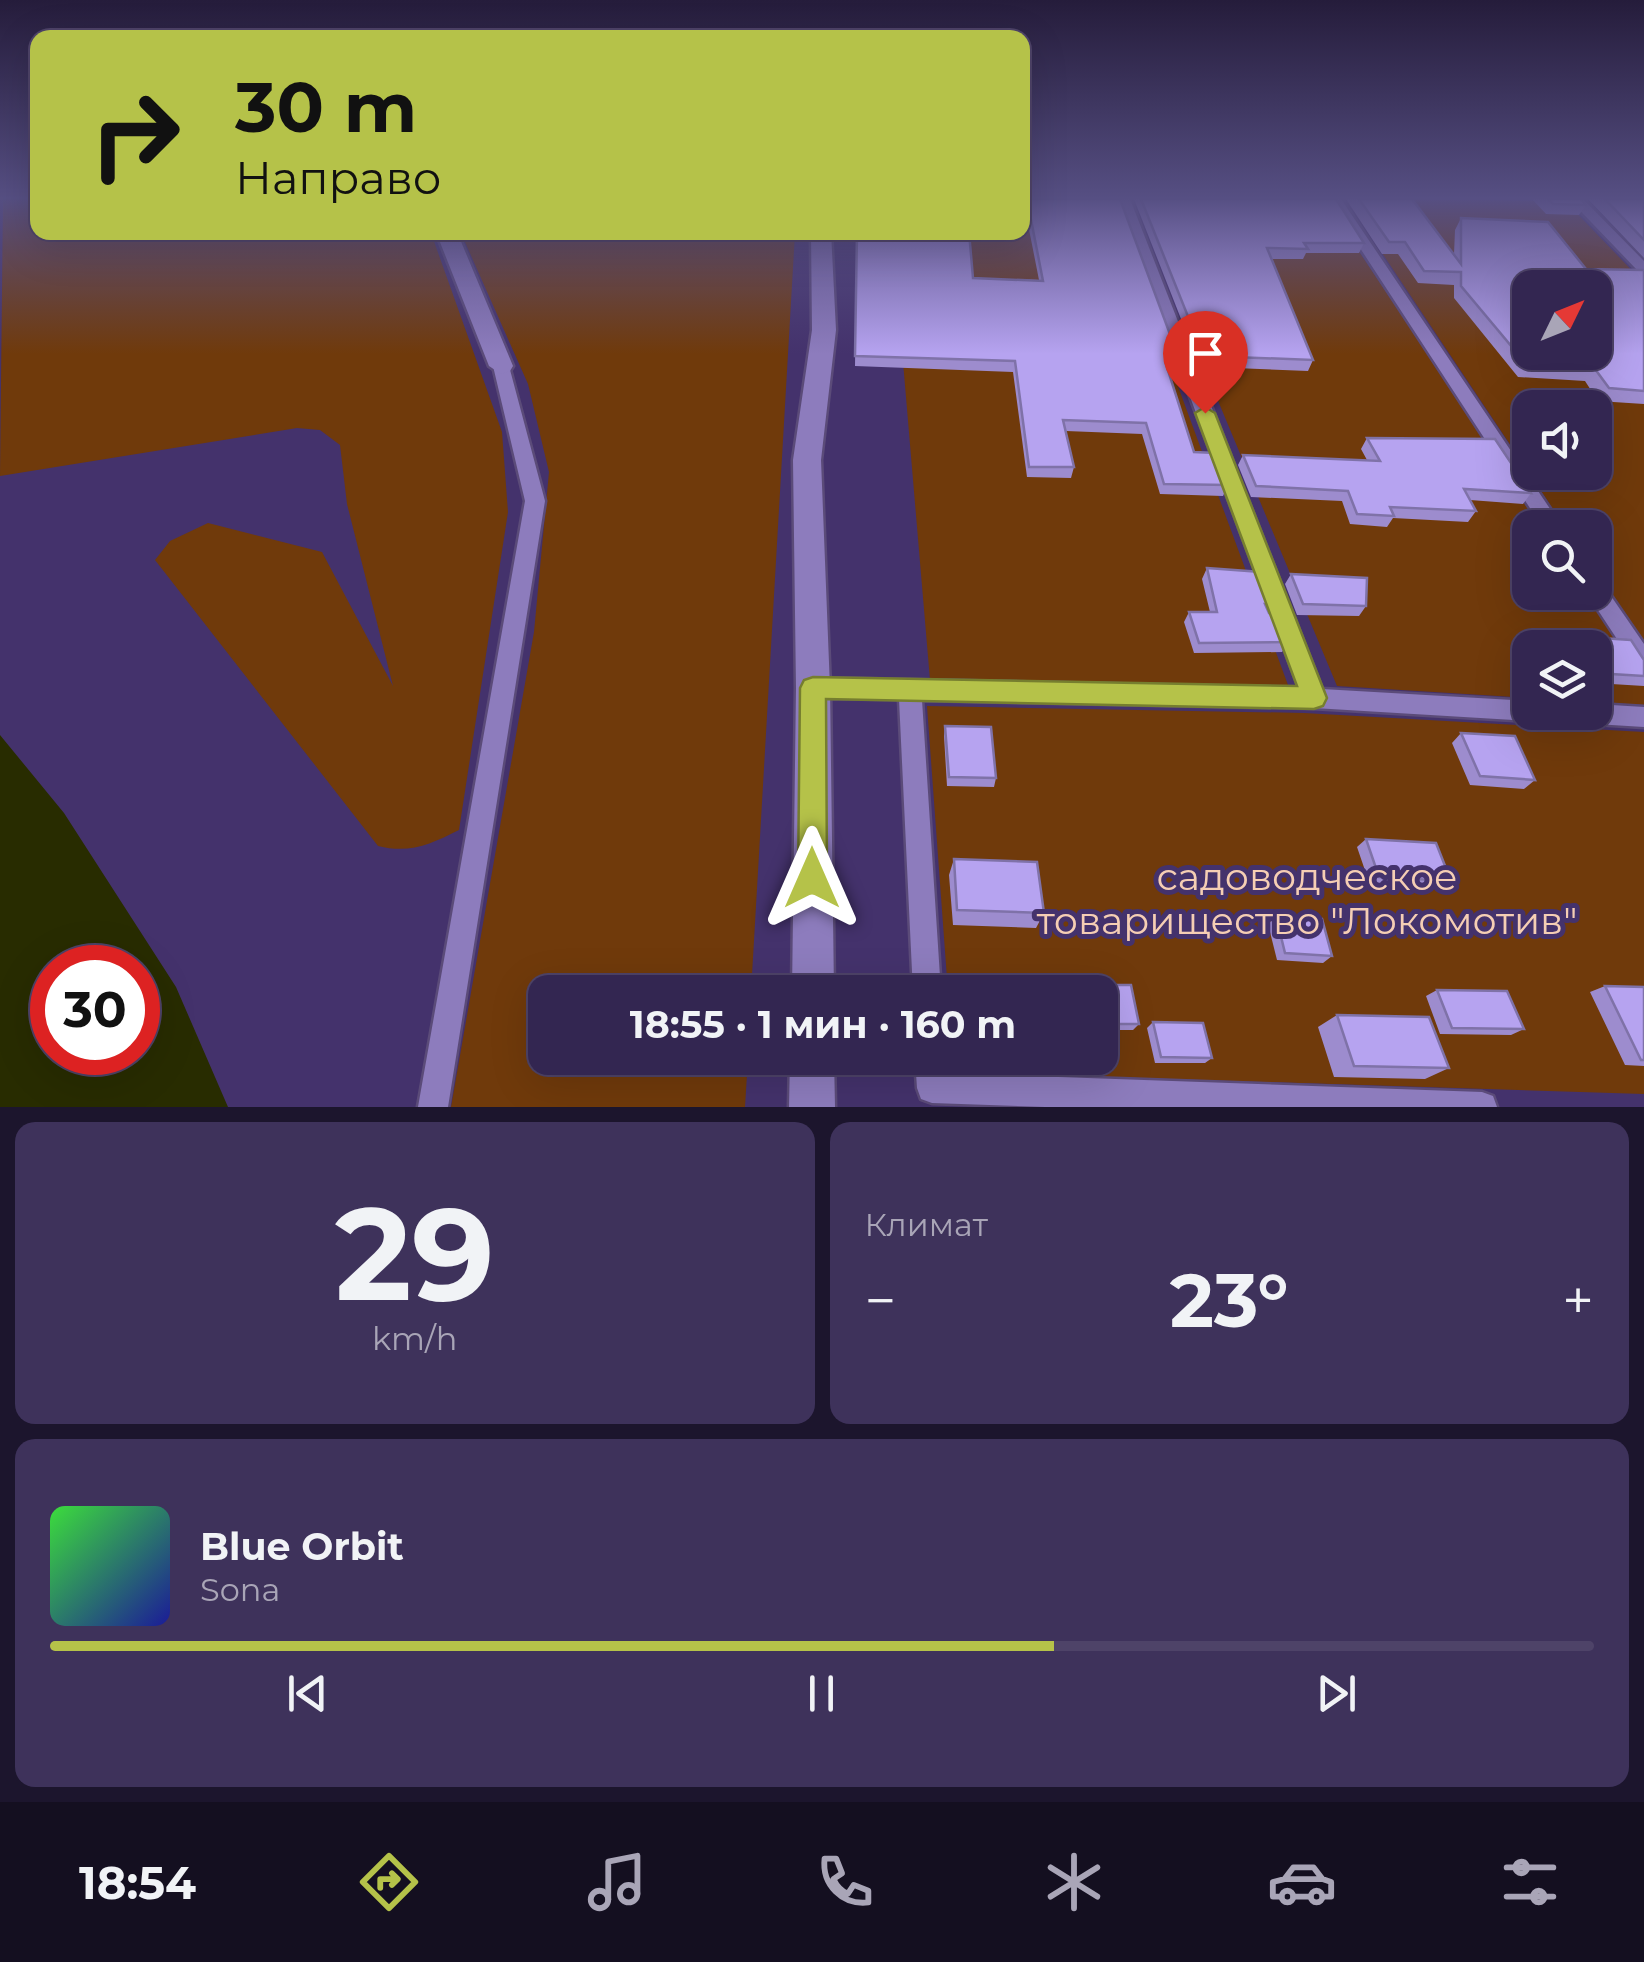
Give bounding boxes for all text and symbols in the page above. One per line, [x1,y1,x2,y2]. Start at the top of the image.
text: 30 m [235,64,417,150]
icon: right [70,70,200,200]
text: Направо [235,150,441,205]
north arrow [1512,270,1612,370]
map controls [1512,270,1612,730]
pin [1163,311,1248,414]
icon: arrive [1178,326,1233,381]
button: sound [1512,390,1612,490]
button: search [1512,510,1612,610]
button: layers [1512,630,1612,730]
position arrow [760,826,864,930]
park label: садоводческое товарищество "Локомотив" [1037,853,1577,944]
speed limit sign: 30 [30,945,160,1075]
text: 18:55 · 1 мин · 160 m [630,1001,1016,1048]
text: 29 [335,1174,495,1333]
text: Климат [865,1205,988,1244]
text: 23° [1170,1254,1289,1346]
text: − [865,1267,896,1334]
text: + [1562,1267,1594,1334]
text: km/h [372,1319,457,1358]
text: Blue Orbit [200,1523,404,1570]
text: Sona [200,1570,280,1609]
icon: previous [280,1666,335,1721]
icon: pause [794,1666,849,1721]
icon: next [1309,1666,1364,1721]
icon: directions [354,1847,424,1917]
icon: music [582,1847,652,1917]
icon: phone [810,1847,880,1917]
icon: climate [1039,1847,1109,1917]
icon: car [1267,1847,1337,1917]
icon: filters [1495,1847,1565,1917]
text: 18:54 [79,1855,196,1910]

